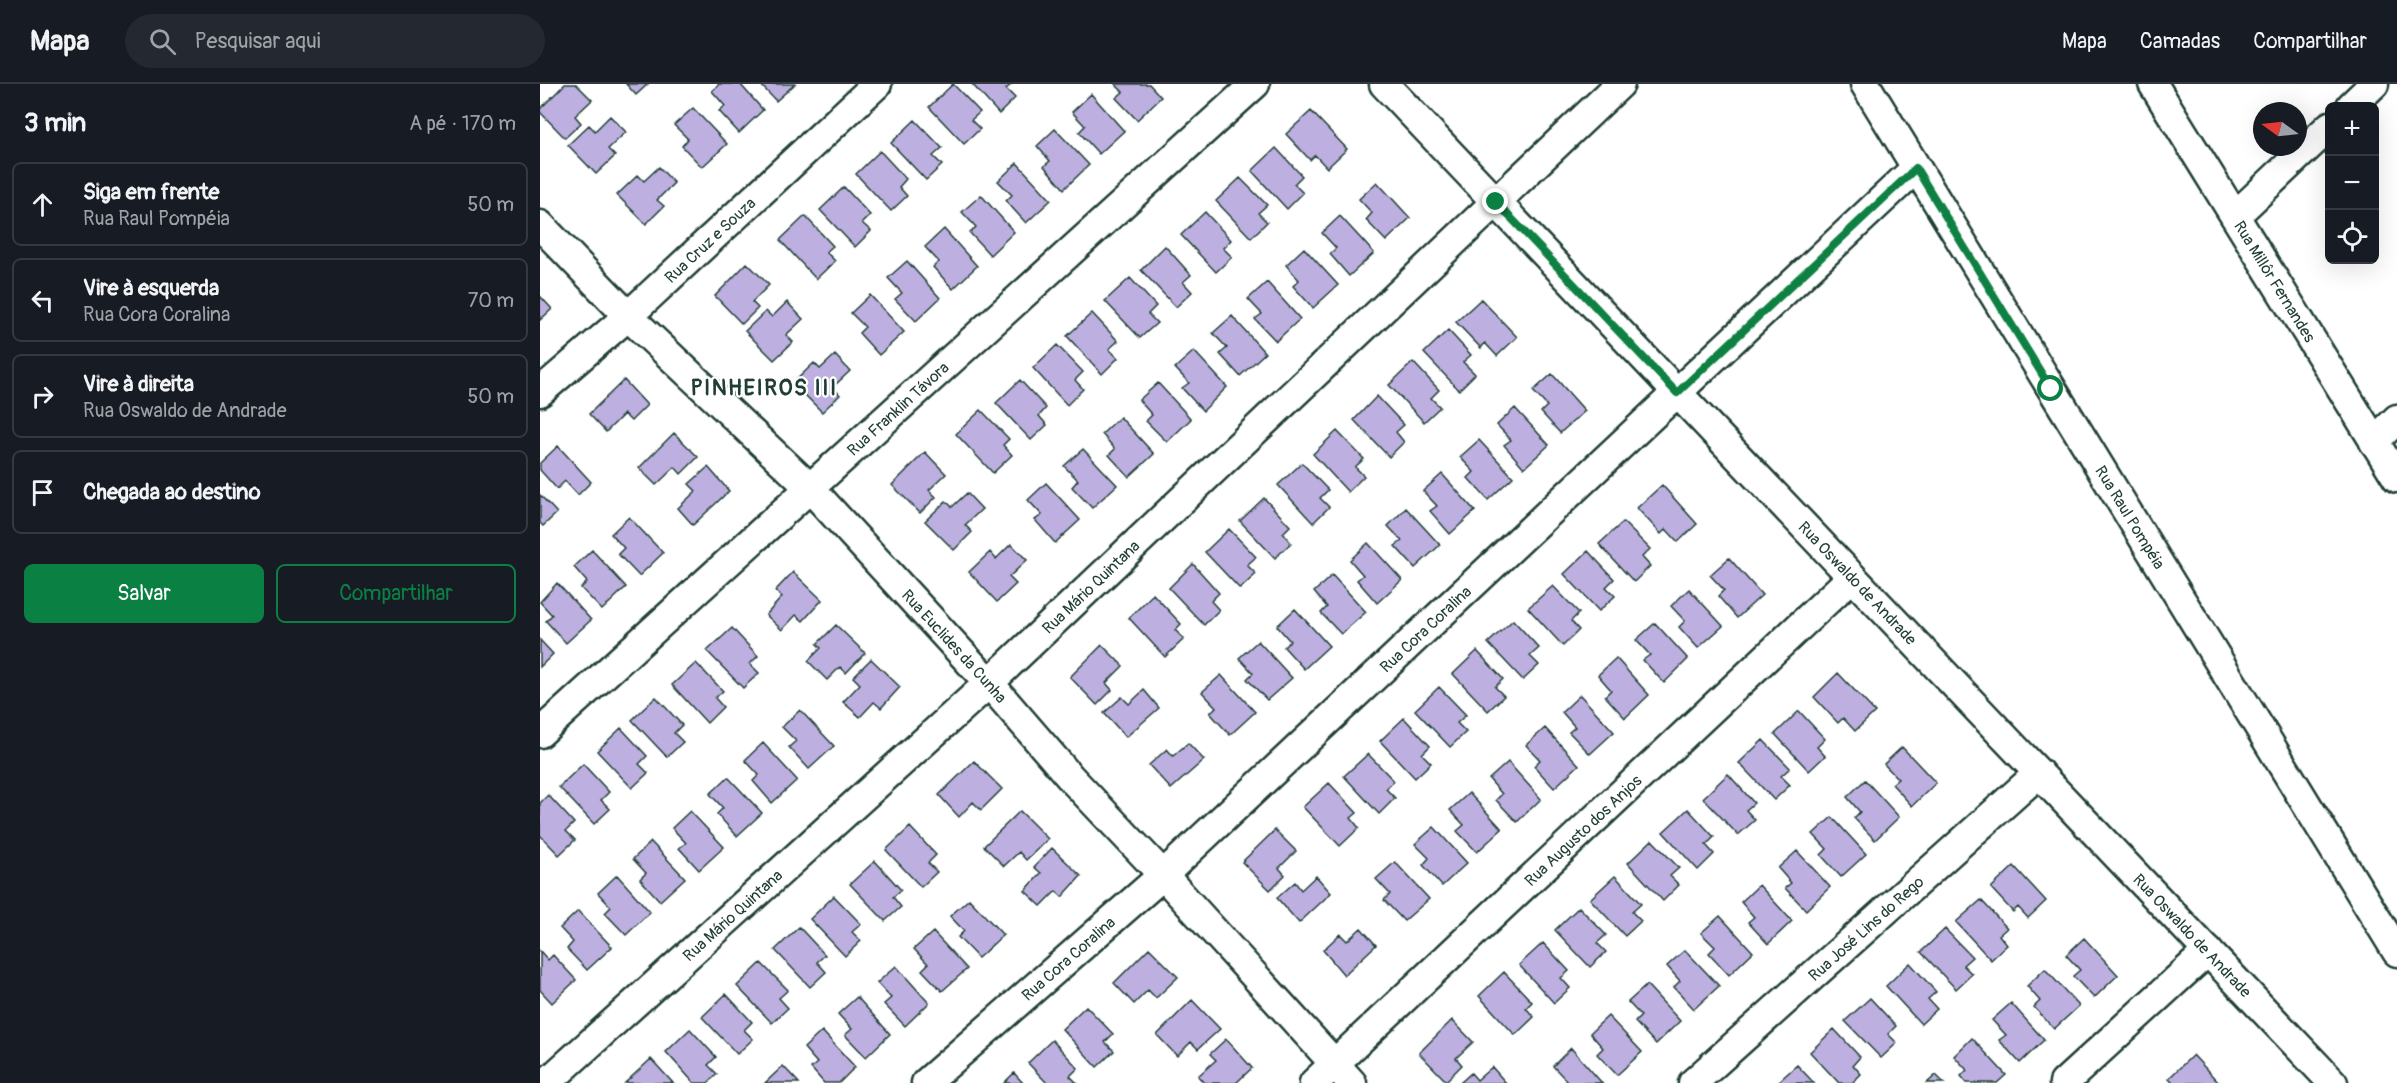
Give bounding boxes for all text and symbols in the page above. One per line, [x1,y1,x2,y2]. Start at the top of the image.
search box [125,14,545,68]
text: Mapa [30,24,89,59]
icon: search [146,25,179,58]
text: Pesquisar aqui [194,27,321,55]
text: Mapa [2062,28,2107,55]
text: Camadas [2140,28,2220,55]
text: Compartilhar [2253,28,2367,55]
north arrow [2253,102,2307,156]
map controls [2325,102,2379,264]
button: + [2325,102,2379,156]
text: 3 min [24,107,86,139]
text: A pé · 170 m [409,111,516,136]
button: − [2325,156,2379,210]
text: Siga em frente [83,178,219,206]
icon: ahead [26,188,59,221]
route end [1482,188,1508,214]
text: 50 m [467,192,514,217]
street label: Rua Cruz e Souza [661,193,760,288]
text: Rua Raul Pompéia [83,206,230,231]
button: locate [2325,210,2379,264]
street label: Rua Millôr Fernandes [2229,217,2319,346]
text: Vire à esquerda [83,274,219,302]
icon: left [26,284,59,317]
text: 70 m [468,288,514,313]
text: Rua Cora Coralina [83,302,230,327]
street label: Rua Franklin Távora [843,358,953,460]
text: Vire à direita [83,370,194,398]
district label: PINHEIROS III [690,374,838,402]
route start [2037,375,2063,401]
icon: right [26,380,59,413]
text: 50 m [467,384,514,409]
text: Rua Oswaldo de Andrade [83,398,287,423]
street label: Rua Raul Pompéia [2090,462,2169,573]
icon: arrive [26,476,59,509]
text: Chegada ao destino [83,478,261,506]
street label: Rua Oswaldo de Andrade [1794,518,1921,650]
street label: Rua Mário Quintana [1038,536,1144,638]
button: Salvar [24,564,264,623]
button: Compartilhar [276,564,516,623]
street label: Rua Cora Coralina [1376,582,1476,677]
street label: Rua Euclides da Cunha [897,586,1011,707]
street label: Rua Augusto dos Anjos [1521,771,1646,891]
street label: Rua Mário Quintana [679,866,787,966]
street label: Rua Oswaldo de Andrade [2128,870,2255,1002]
street label: Rua José Lins do Rego [1805,872,1929,986]
street label: Rua Cora Coralina [1018,913,1120,1006]

